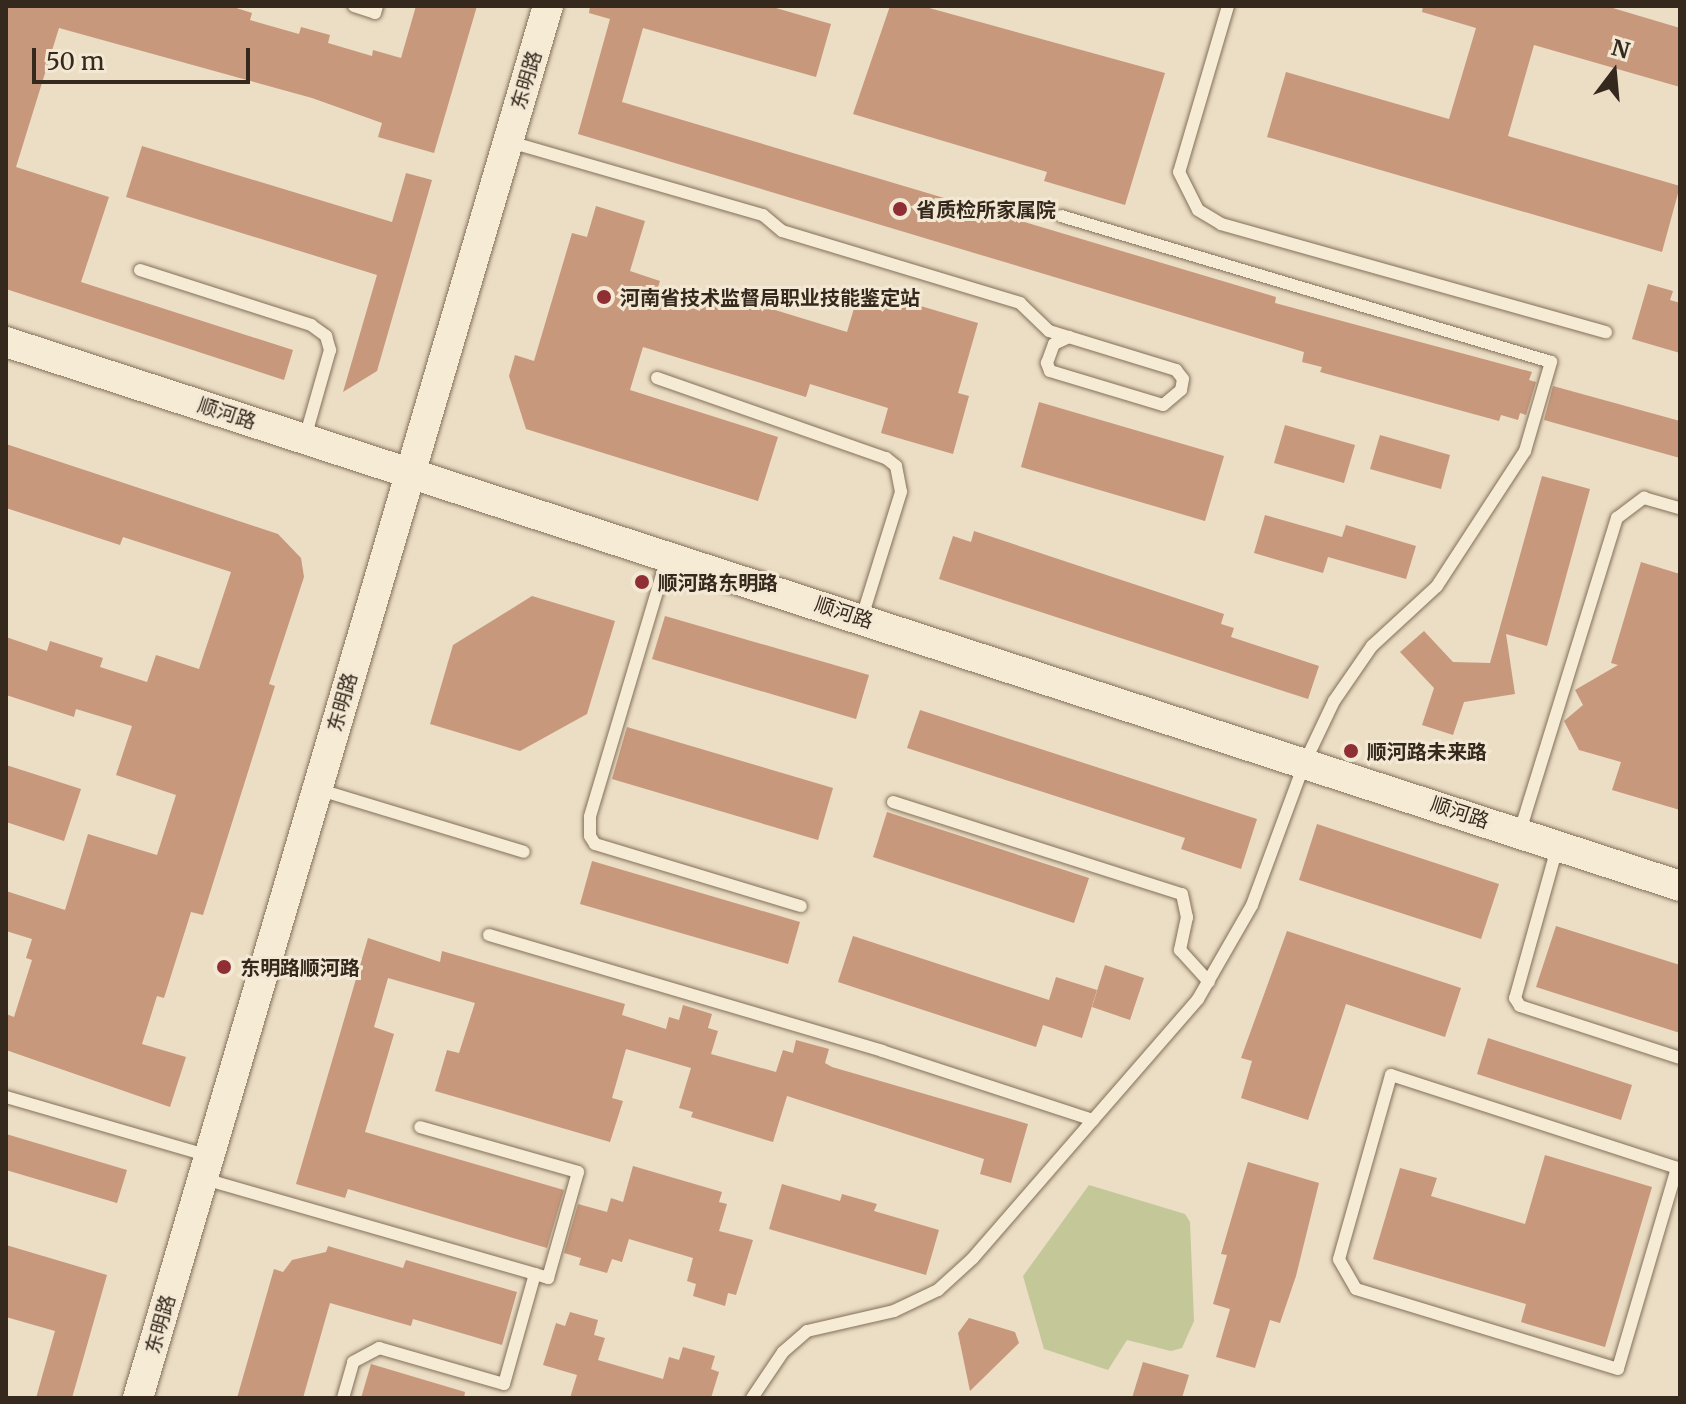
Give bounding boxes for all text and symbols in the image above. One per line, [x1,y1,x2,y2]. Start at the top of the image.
scale bar [36,32,254,82]
north arrow [1574,32,1654,112]
text: N [1608,33,1633,65]
text: 50 m [46,46,105,77]
street label: 东明路 [506,48,546,112]
place label: 省质检所家属院 [916,197,1056,221]
marker: 省质检所家属院 [891,200,909,218]
place label: 河南省技术监督局职业技能鉴定站 [620,285,920,309]
marker: 河南省技术监督局职业技能鉴定站 [595,288,613,306]
street label: 顺河路 [195,392,259,434]
place label: 顺河路东明路 [658,570,778,594]
marker: 顺河路东明路 [633,573,651,591]
street label: 顺河路 [812,591,876,633]
street label: 东明路 [322,670,362,734]
place label: 顺河路未来路 [1367,739,1487,763]
marker: 顺河路未来路 [1342,742,1360,760]
street label: 顺河路 [1428,791,1492,833]
place label: 东明路顺河路 [240,955,360,979]
marker: 东明路顺河路 [215,958,233,976]
street label: 东明路 [140,1292,180,1356]

